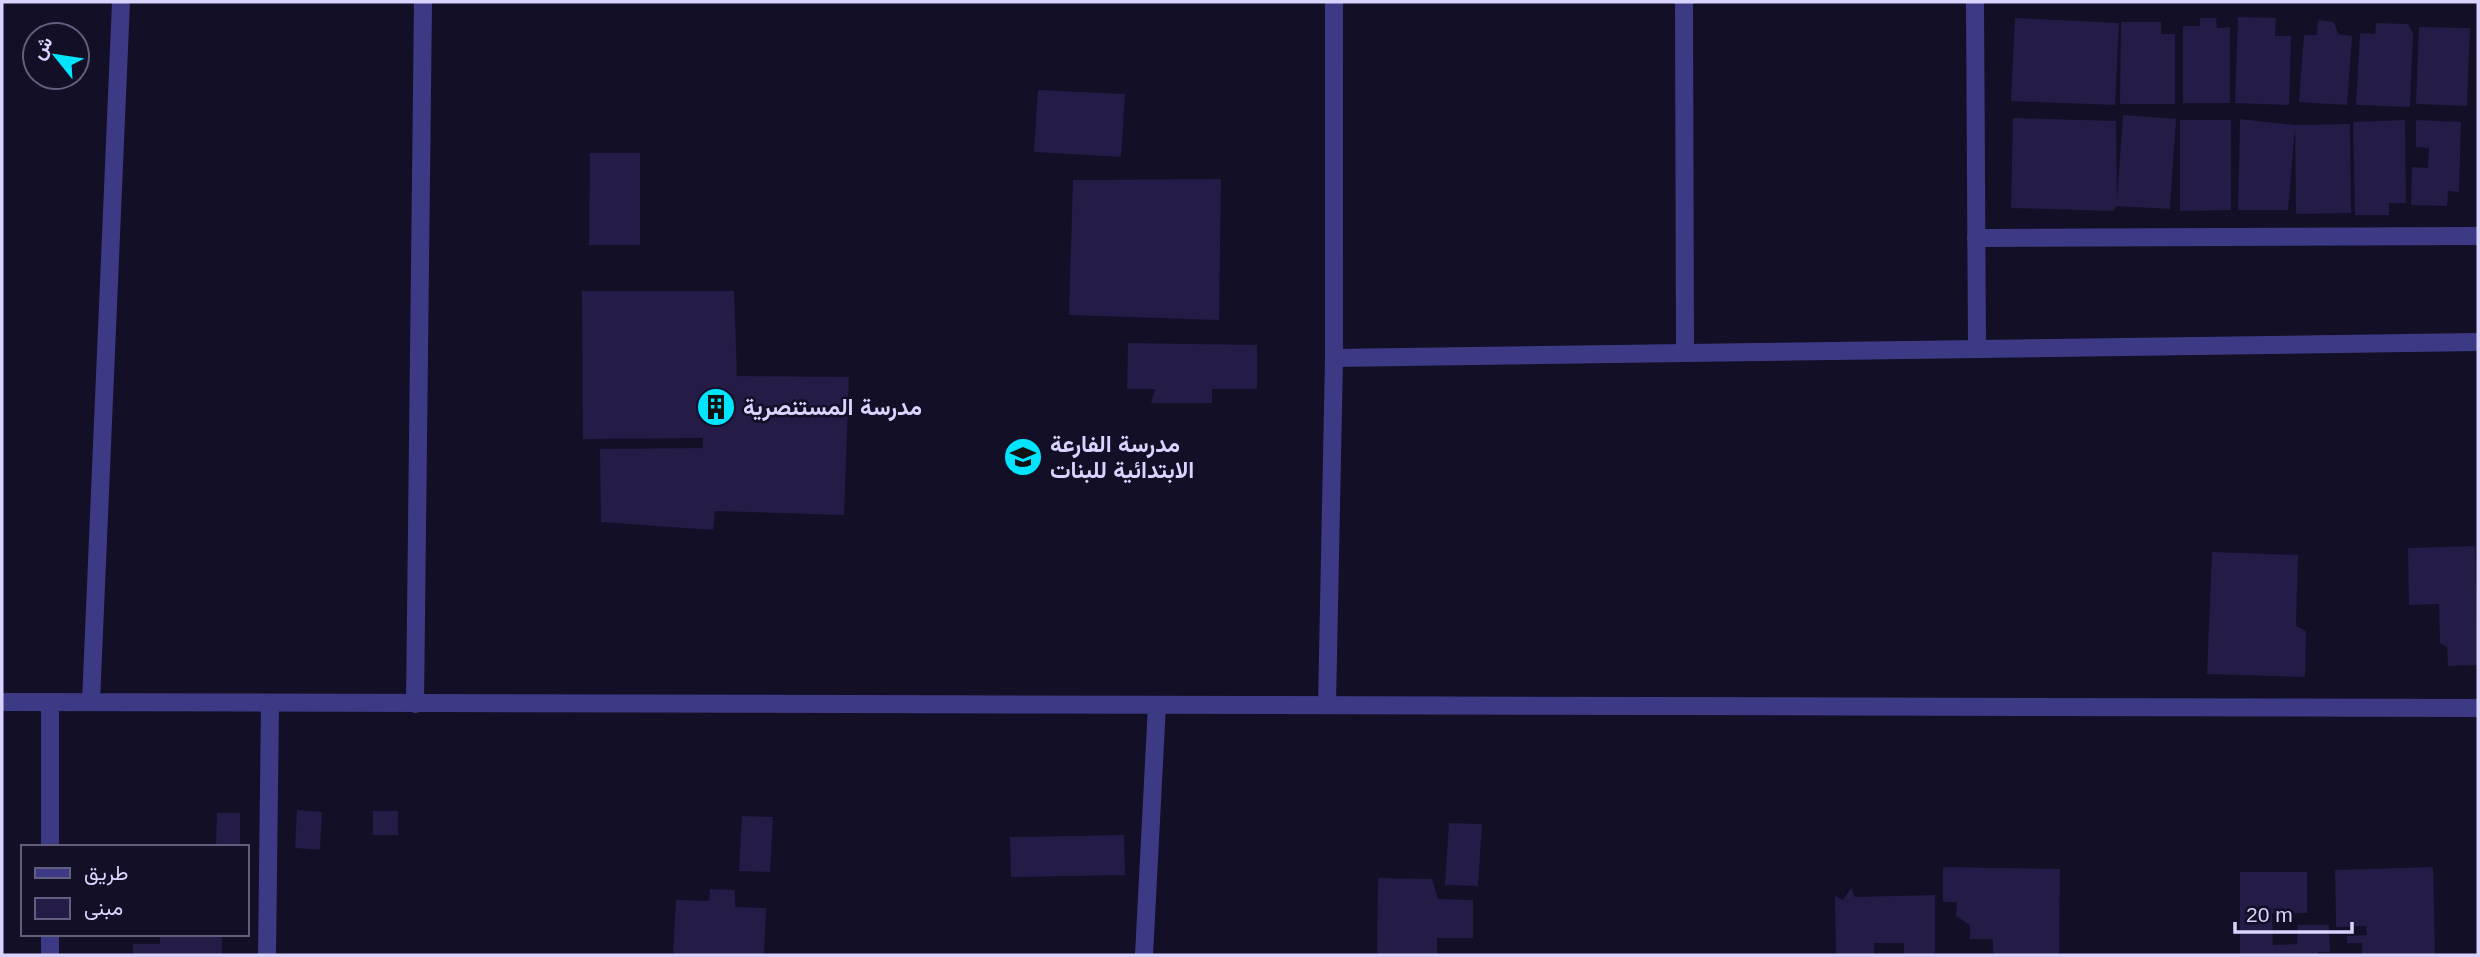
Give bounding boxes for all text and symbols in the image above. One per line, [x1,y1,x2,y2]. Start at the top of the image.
north arrow [21,21,91,91]
text: ش [27,32,57,63]
building icon: مدرسة المستنصرية [695,386,737,428]
place label: مدرسة المستنصرية [743,394,922,422]
place label: مدرسة الفارعة الابتدائية للبنات [1050,431,1194,484]
school or university icon: مدرسة الفارعة الابتدائية للبنات [1002,436,1044,478]
legend [21,845,248,936]
text: طريق [84,861,129,886]
scale bar [2235,890,2352,934]
text: مبنى [84,896,123,920]
text: 20 m [2246,903,2293,926]

